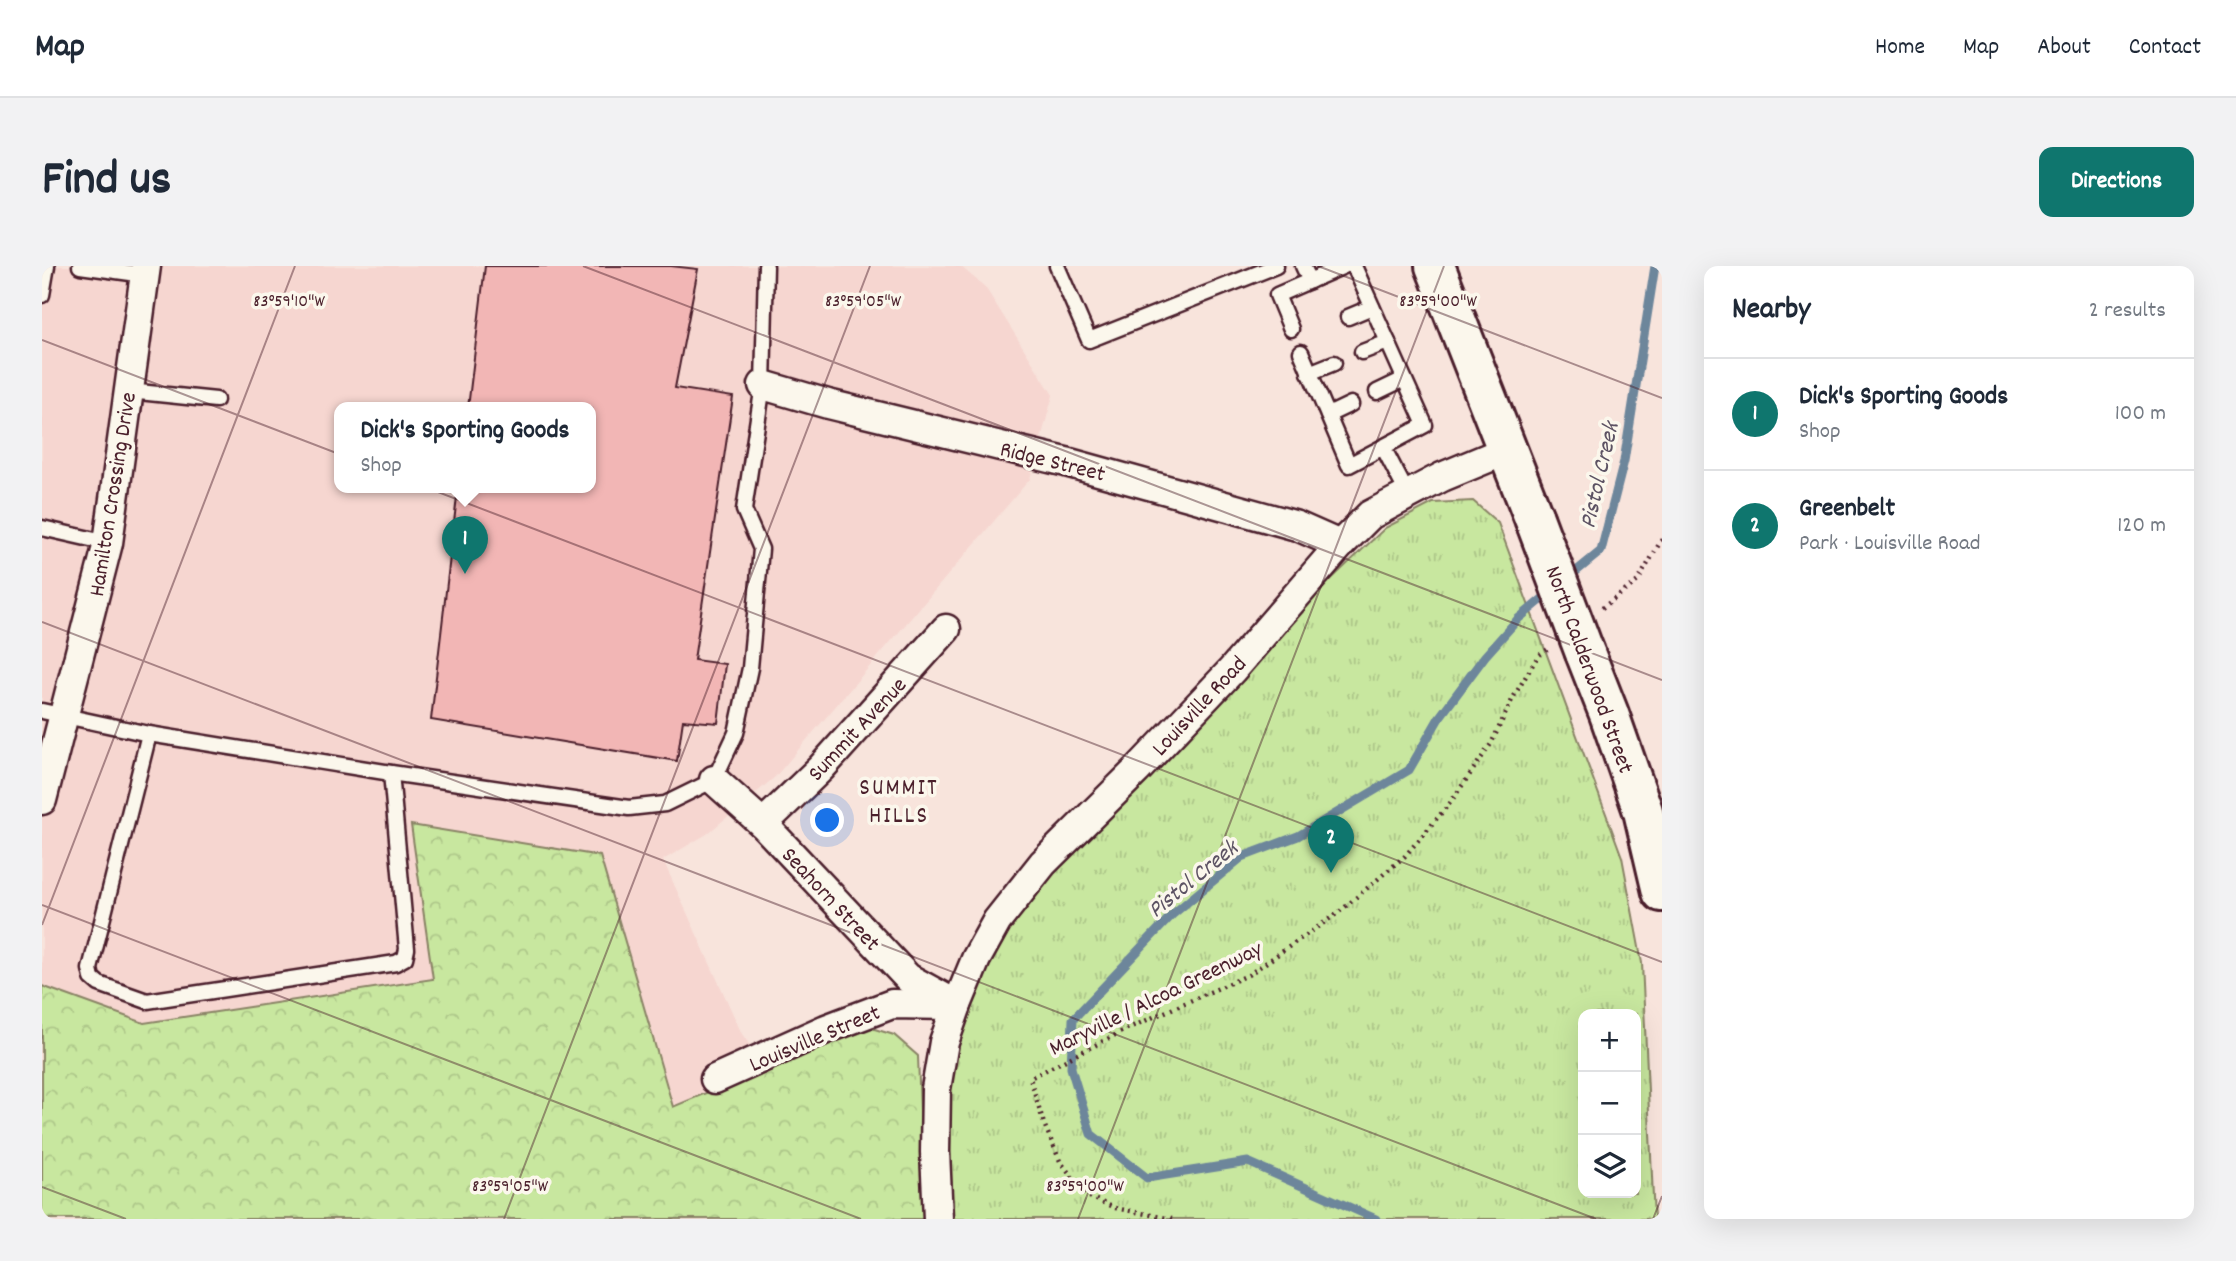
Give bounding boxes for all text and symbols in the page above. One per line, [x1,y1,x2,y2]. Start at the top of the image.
text: Map [35,25,85,72]
text: Home [1875,31,1925,65]
text: Map [1963,31,1999,65]
text: About [2037,31,2091,65]
text: Contact [2129,31,2201,65]
text: Find us [42,147,171,217]
button: Directions [2039,147,2194,217]
text: 83°59'10"W [253,290,325,315]
text: 83°59'05"W [825,290,902,315]
text: 83°59'00"W [1399,290,1477,315]
text: Nearby [1732,290,1810,333]
text: 2 results [2089,295,2166,328]
text: Dick's Sporting Goods [1799,379,2008,416]
street label: Hamilton Crossing Drive [82,390,147,599]
text: 1 [1752,398,1758,431]
text: 100 m [2115,398,2166,431]
popup [334,402,596,493]
text: Dick's Sporting Goods [360,413,570,450]
text: Shop [1799,416,1841,449]
water label: Pistol Creek [1572,417,1630,532]
street label: Ridge Street [996,434,1108,492]
text: Shop [360,450,402,483]
text: Greenbelt [1799,491,1895,528]
text: 2 [1750,510,1760,543]
text: 120 m [2117,510,2166,543]
pin: 1 [442,516,488,574]
text: Park · Louisville Road [1799,528,1981,561]
street label: North Calderwood Street [1535,562,1641,779]
street label: Louisville Road [1145,650,1256,765]
street label: Summit Avenue [801,671,916,790]
district label: SUMMIT HILLS [859,772,939,834]
your location [810,803,844,837]
pin: 2 [1308,815,1354,873]
water label: Pistol Creek [1141,832,1248,927]
street label: Seahorn Street [772,841,887,960]
street label: Maryville / Alcoa Greenway [1044,934,1269,1066]
street label: Louisville Street [745,998,886,1083]
map controls [1578,1009,1641,1198]
button: + [1578,1009,1641,1072]
button: − [1578,1072,1641,1135]
button: layers [1578,1135,1641,1198]
text: 83°59'05"W [472,1175,549,1200]
text: 83°59'00"W [1046,1175,1124,1200]

